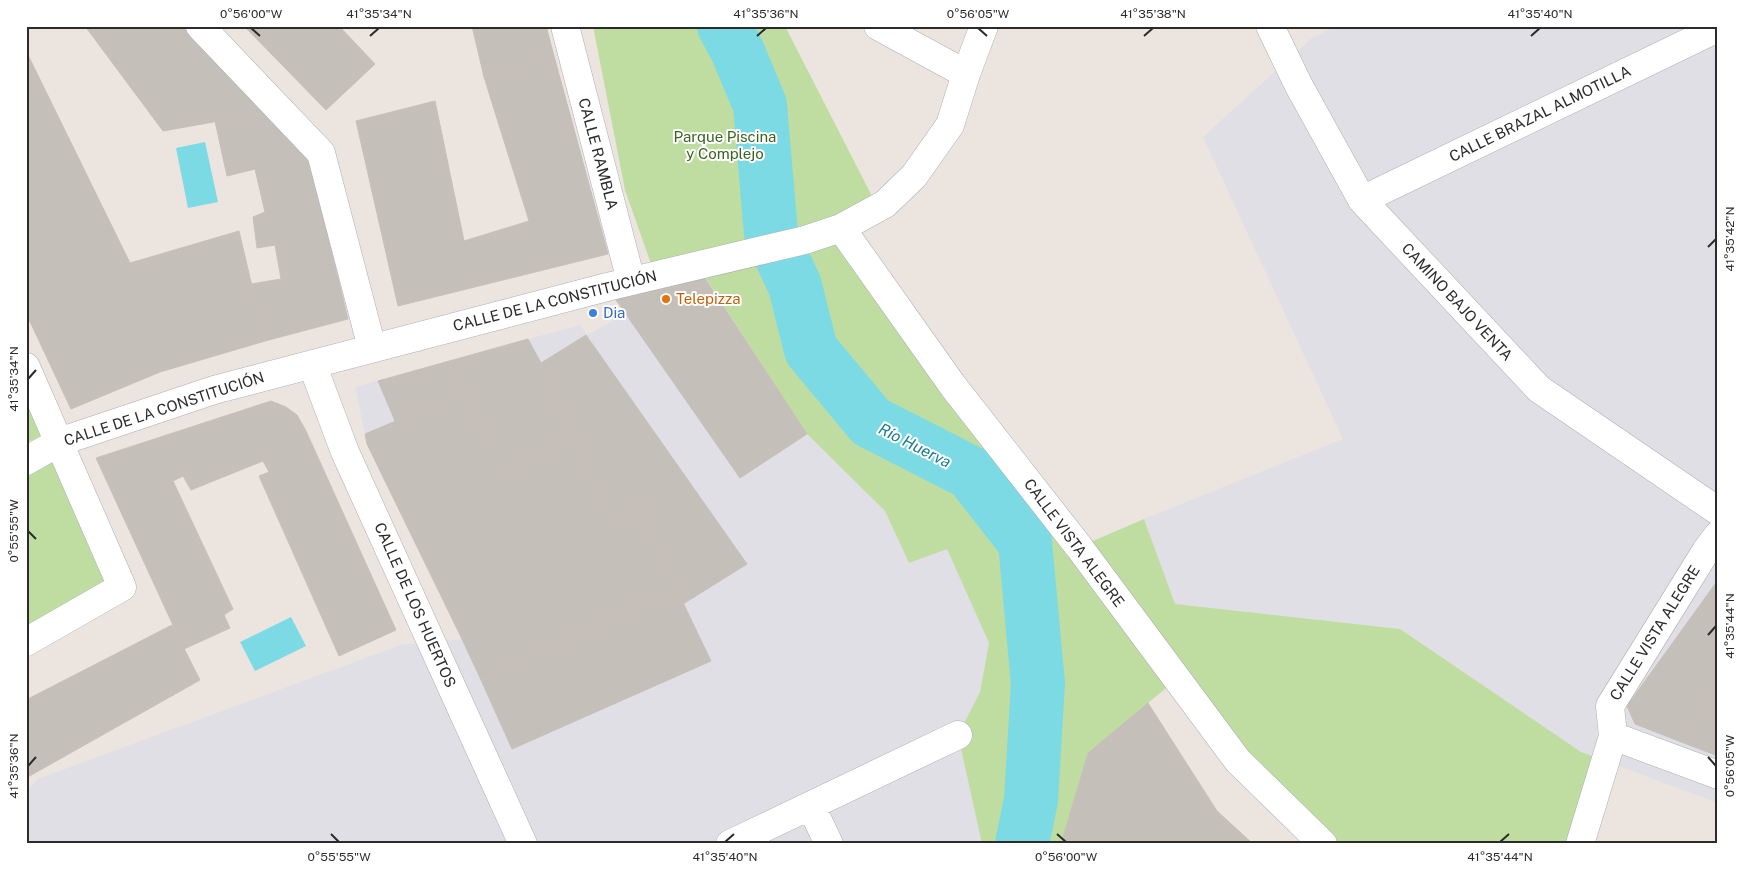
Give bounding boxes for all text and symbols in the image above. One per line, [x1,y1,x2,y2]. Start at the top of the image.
text: 0°56'00"W [220,7,283,21]
text: 41°35'34"N [346,7,412,21]
text: 41°35'36"N [733,7,799,21]
text: 0°56'05"W [947,7,1010,21]
text: 41°35'38"N [1120,7,1186,21]
text: 41°35'40"N [1507,7,1573,21]
street label: CALLE BRAZAL ALMOTILLA [1446,62,1634,165]
street label: CALLE RAMBLA [575,96,622,212]
park label: Parque Piscina y Complejo [674,128,776,162]
text: 41°35'42"N [1723,206,1737,272]
street label: CAMINO BAJO VENTA [1399,239,1516,364]
street label: CALLE DE LA CONSTITUCIÓN [451,266,659,334]
place label: Telepizza [676,290,741,307]
marker: Telepizza [660,293,672,305]
place label: Dia [603,304,625,321]
marker: Dia [587,307,599,319]
text: 41°35'34"N [7,346,21,412]
street label: CALLE DE LA CONSTITUCIÓN [61,367,266,449]
water label: Río Huerva [875,419,954,472]
street label: CALLE VISTA ALEGRE [1021,475,1128,610]
text: 0°55'55"W [7,499,21,563]
street label: CALLE DE LOS HUERTOS [371,520,460,690]
street label: CALLE VISTA ALEGRE [1606,562,1703,703]
text: 41°35'44"N [1723,593,1737,659]
text: 41°35'36"N [7,733,21,799]
text: 0°56'05"W [1723,734,1737,797]
text: 0°55'55"W [307,850,371,864]
text: 41°35'40"N [692,850,758,864]
text: 0°56'00"W [1035,850,1098,864]
text: 41°35'44"N [1467,850,1533,864]

